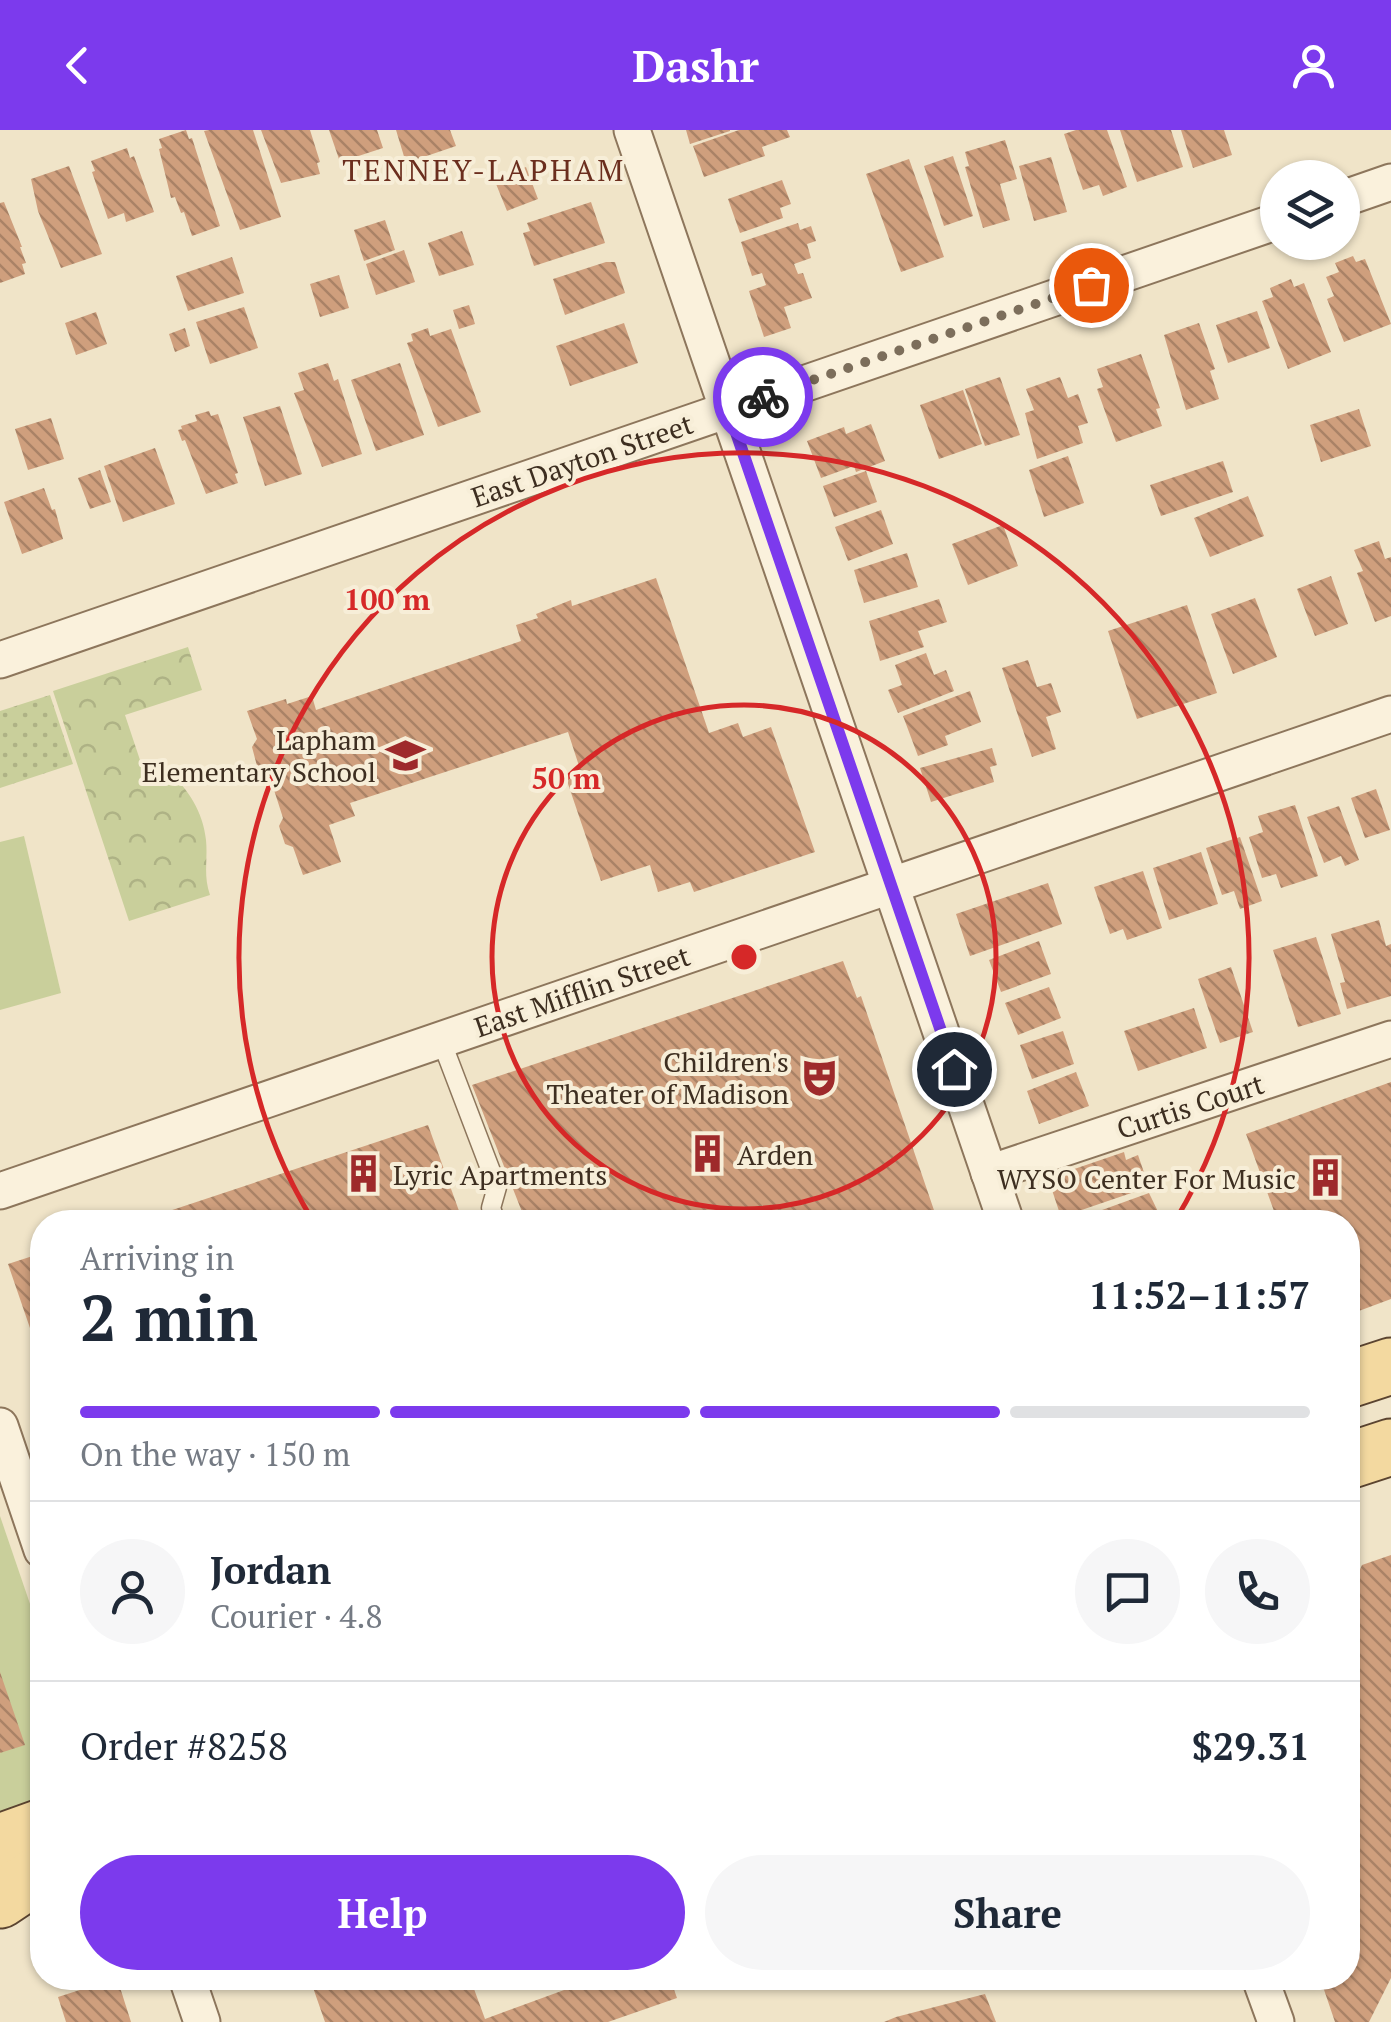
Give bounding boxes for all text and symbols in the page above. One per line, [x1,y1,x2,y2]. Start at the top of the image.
text: Dashr [632,35,759,95]
icon: back [50,38,105,93]
icon: person [1286,38,1341,93]
district label: TENNEY-LAPHAM [342,150,626,190]
map controls [1260,160,1360,260]
button: layers [1260,160,1360,260]
pin [1049,243,1134,328]
icon: bag [1064,258,1119,313]
courier [713,347,813,447]
icon: bike [736,370,791,425]
street label: East Dayton Street [466,405,698,515]
text: 100 m [344,579,431,619]
place label: Lapham Elementary School [142,721,376,790]
school or university icon: Lapham Elementary School [385,734,427,776]
text: 50 m [531,758,601,798]
street label: East Mifflin Street [469,937,695,1045]
centre of rings [726,939,762,975]
pin [912,1027,997,1112]
icon: home [927,1042,982,1097]
place label: Children's Theater of Madison [546,1043,789,1112]
theatre icon: Children's Theater of Madison [798,1056,840,1098]
street label: Curtis Court [1112,1065,1269,1147]
building icon: Arden [686,1133,728,1175]
place label: Arden [737,1136,814,1173]
building icon: Lyric Apartments [342,1153,384,1195]
place label: Lyric Apartments [393,1156,607,1193]
building icon: WYSO Center For Music [1305,1157,1347,1199]
place label: WYSO Center For Music [997,1160,1296,1197]
text: Arriving in [80,1237,234,1279]
text: 11:52–11:57 [1088,1270,1310,1320]
text: 2 min [80,1273,258,1360]
text: On the way · 150 m [80,1433,350,1475]
button: person [80,1539,185,1644]
button: chat [1075,1539,1180,1644]
button: phone [1205,1539,1310,1644]
text: Jordan [210,1545,331,1595]
text: Courier · 4.8 [210,1595,382,1637]
text: Order #8258 [80,1721,288,1771]
text: $29.31 [1191,1721,1310,1771]
button: Help [80,1855,685,1970]
button: Share [705,1855,1310,1970]

